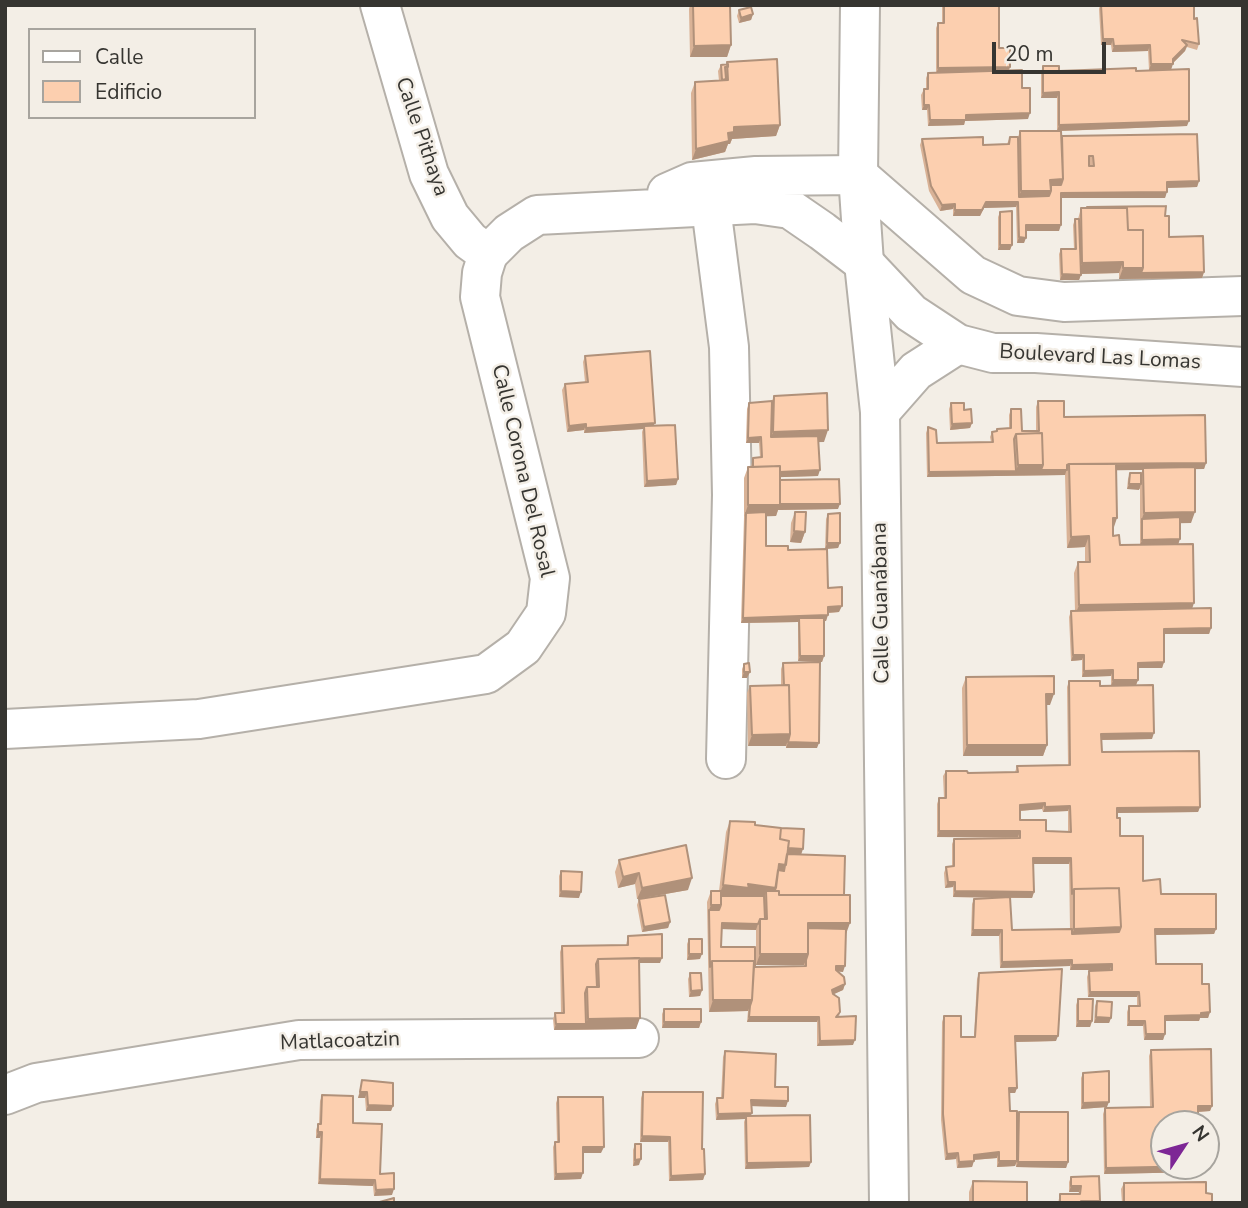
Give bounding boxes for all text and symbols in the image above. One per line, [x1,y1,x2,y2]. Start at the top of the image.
legend [28,28,256,119]
scale bar [996,28,1110,72]
text: 20 m [1005,40,1054,68]
text: Calle [95,43,143,71]
street label: Calle Pithaya [389,74,453,200]
text: Edificio [95,78,162,106]
street label: Boulevard Las Lomas [999,340,1201,376]
street label: Calle Corona Del Rosal [485,362,559,580]
street label: Calle Guanábana [868,522,896,684]
street label: Matlacoatzin [280,1027,400,1057]
north arrow [1150,1110,1220,1180]
text: N [1186,1120,1215,1147]

